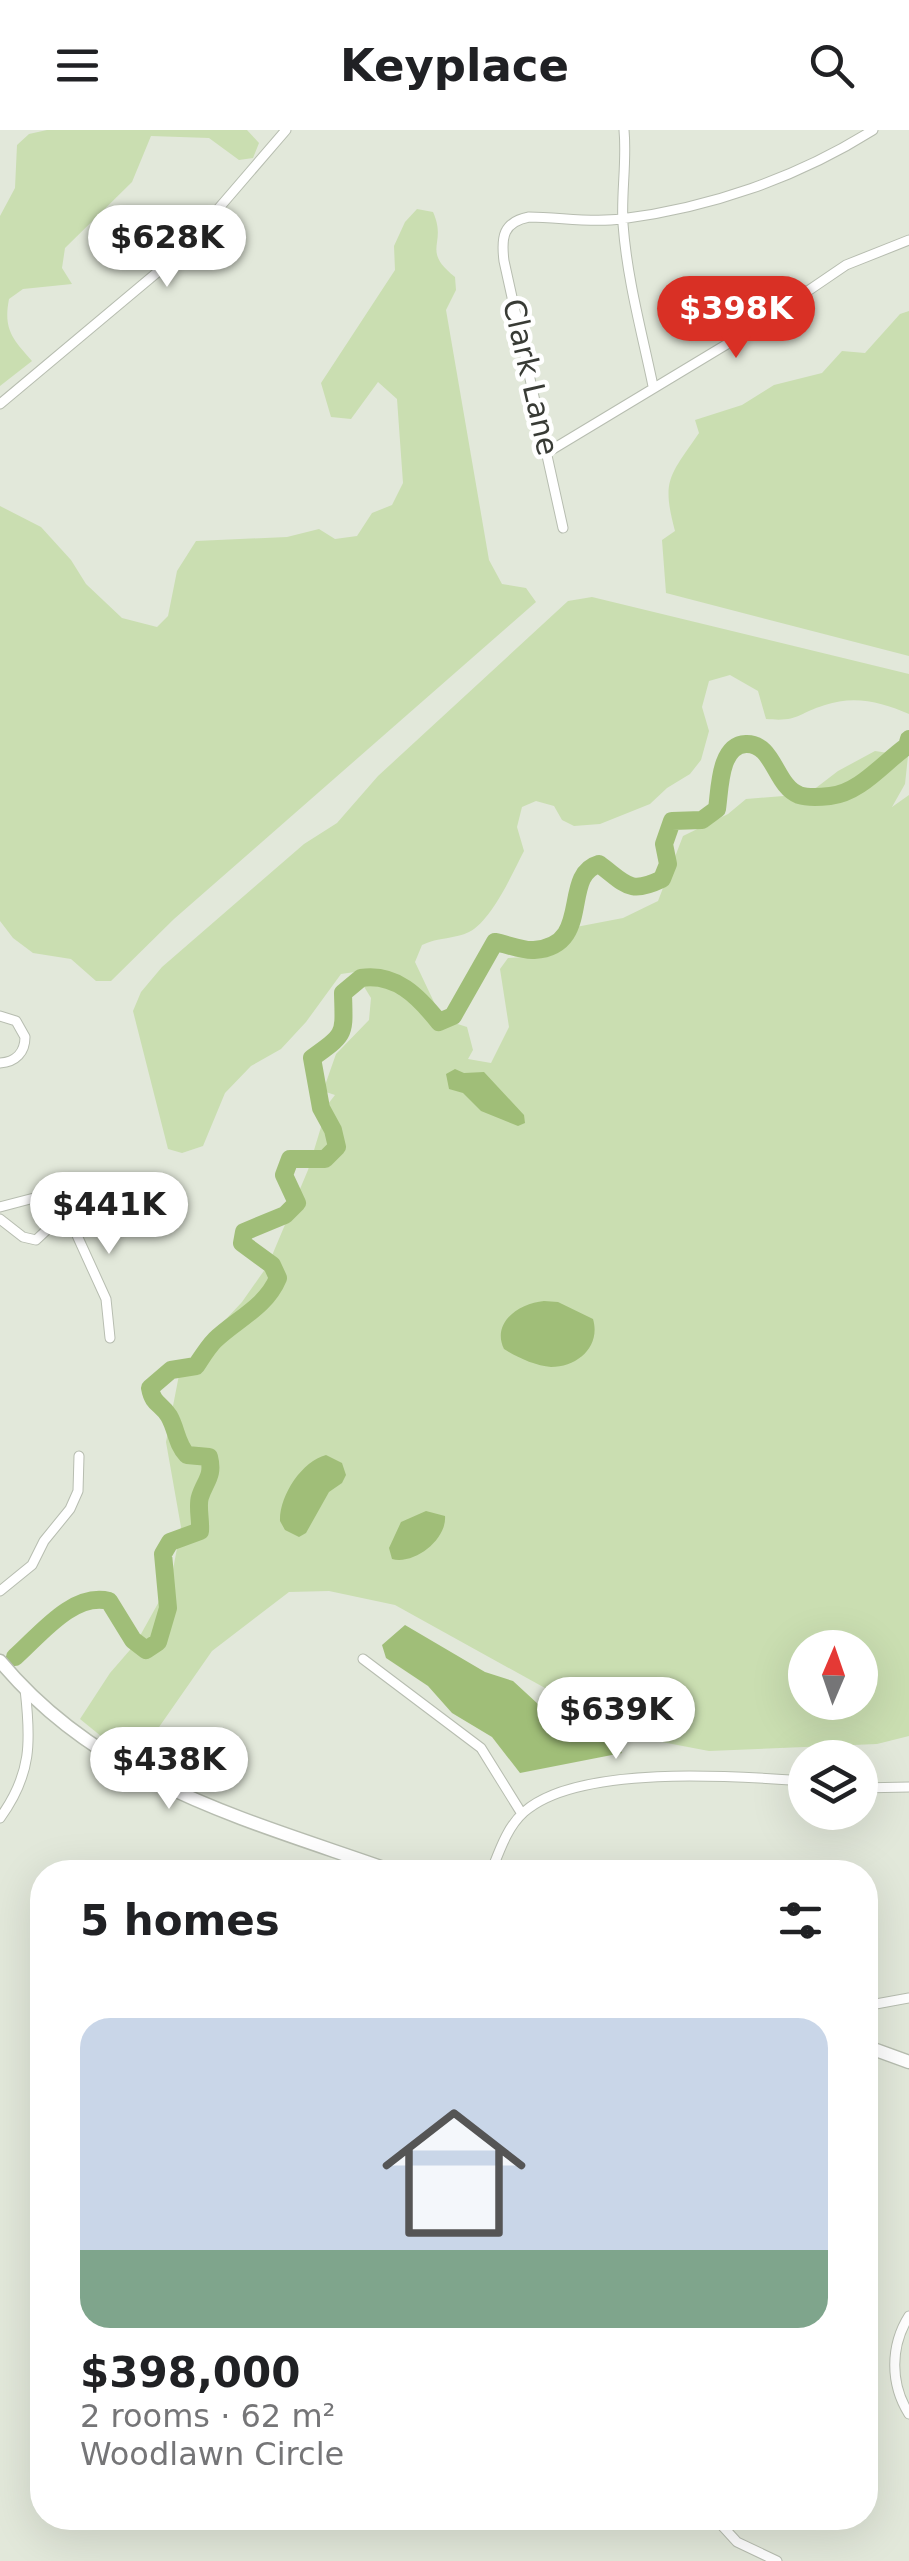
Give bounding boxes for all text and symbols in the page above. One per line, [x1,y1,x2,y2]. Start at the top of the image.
icon: menu [50,38,105,93]
icon: search [804,38,859,93]
text: Keyplace [340,39,569,92]
pin: $628K [97,205,237,290]
text: $628K [110,218,224,256]
pin: $398K [666,276,806,361]
text: $398K [679,289,793,327]
street label: Clark Lane [496,295,566,459]
pin: $441K [39,1172,179,1257]
text: $441K [52,1185,166,1223]
north arrow [788,1630,878,1720]
map controls [788,1630,878,1830]
pin: $639K [546,1677,686,1762]
text: $639K [559,1690,673,1728]
pin: $438K [99,1727,239,1812]
text: $438K [112,1740,226,1778]
button: layers [788,1740,878,1830]
icon: filters [773,1893,828,1948]
text: 5 homes [80,1896,280,1945]
icon: home [364,2083,544,2263]
text: $398,000 [80,2348,301,2397]
text: 2 rooms · 62 m² [80,2397,335,2435]
text: Woodlawn Circle [80,2435,344,2473]

